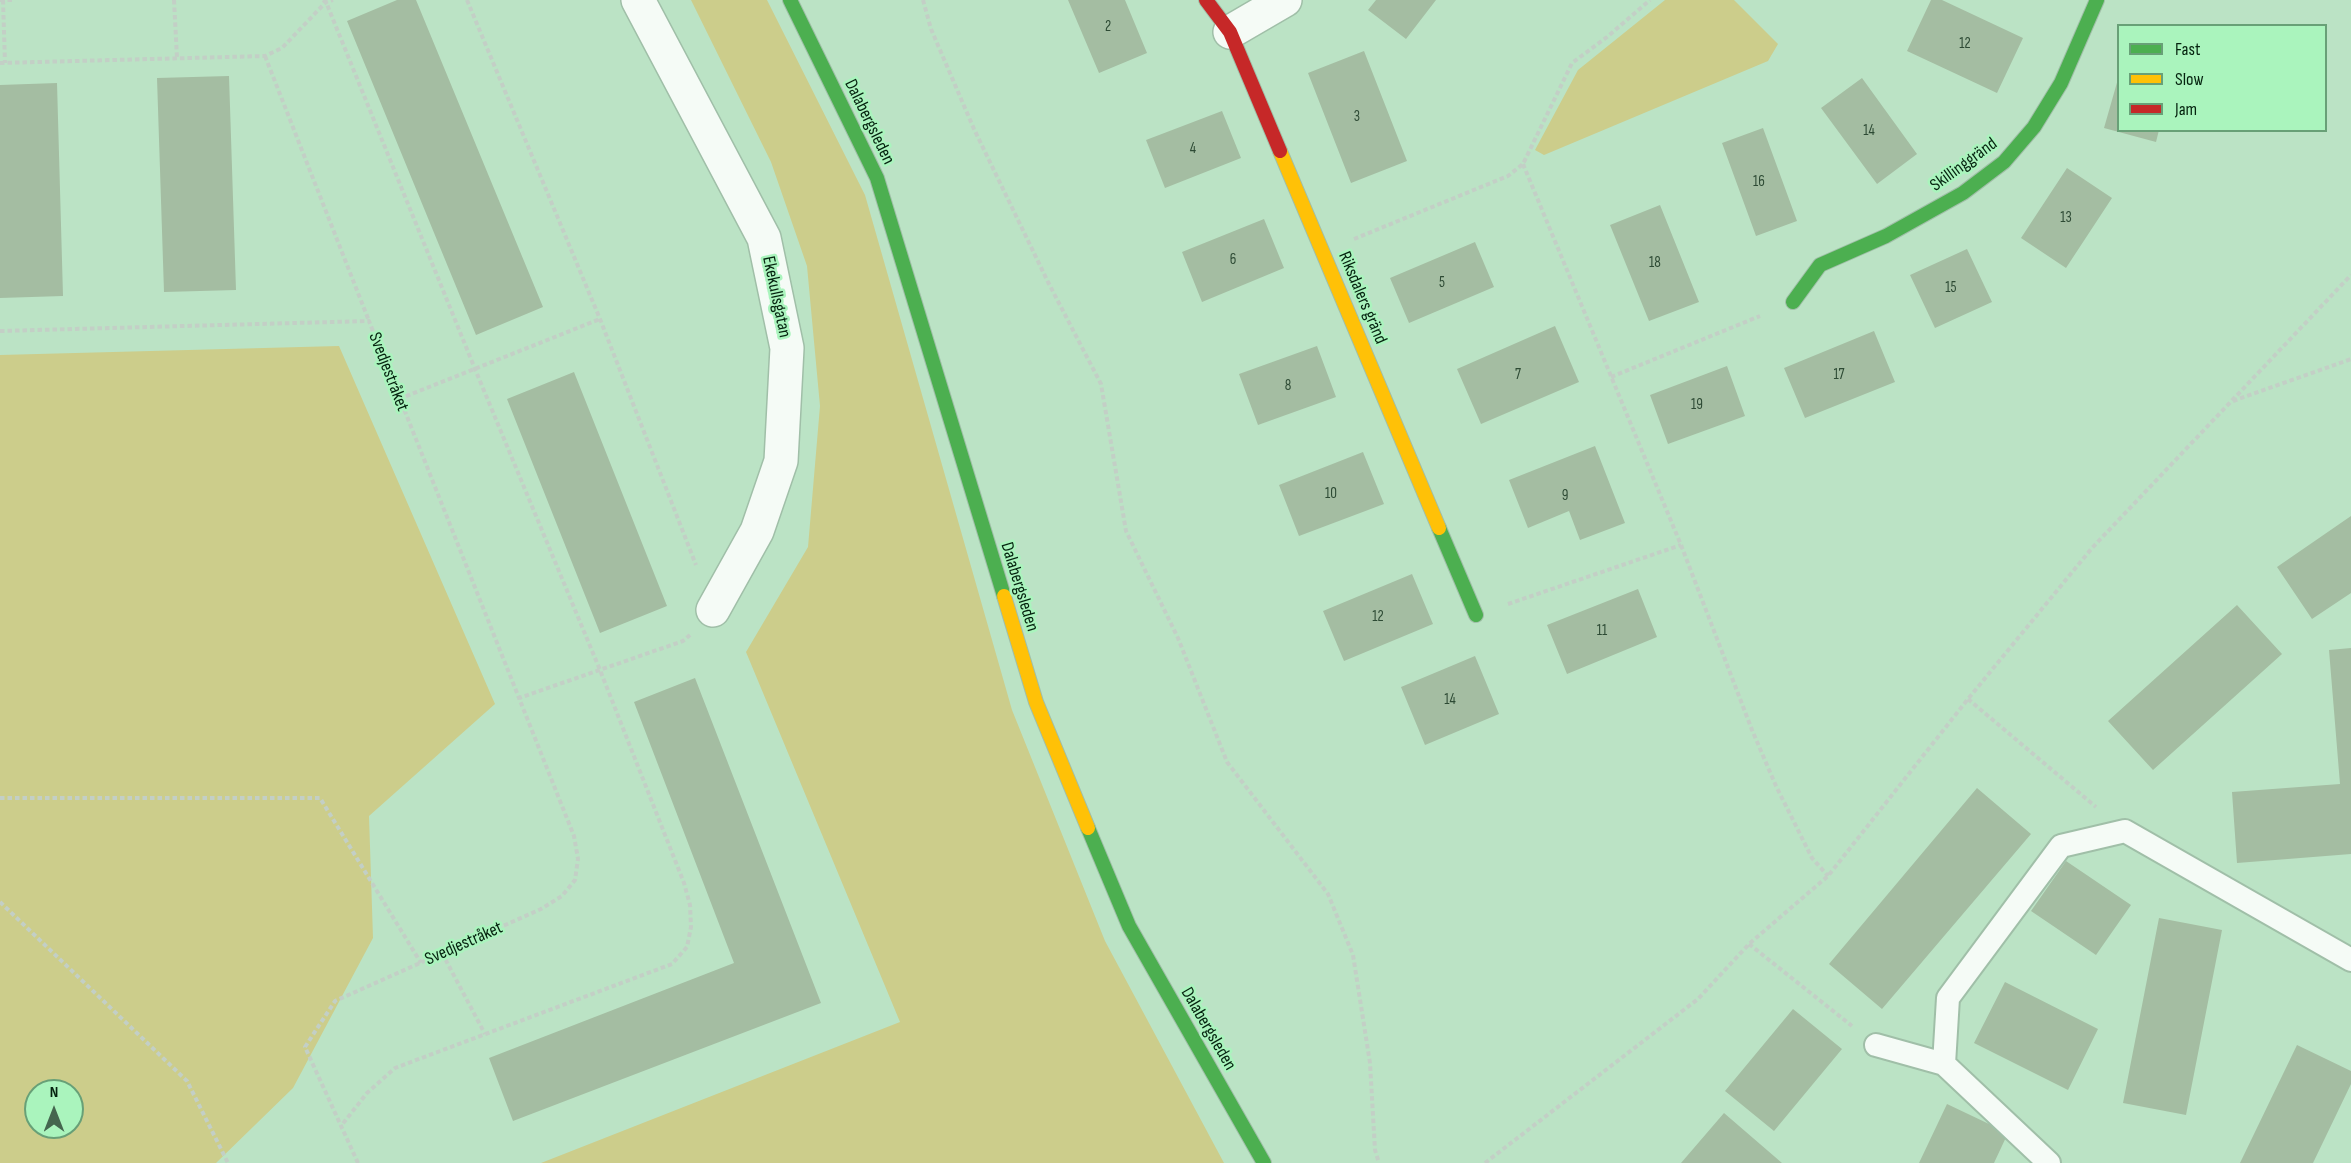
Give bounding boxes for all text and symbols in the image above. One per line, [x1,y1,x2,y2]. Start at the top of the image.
house number: 2 [1105,18,1111,36]
legend [2117,24,2327,132]
house number: 12 [1959,35,1971,53]
text: Fast [2175,39,2200,60]
text: Slow [2175,69,2204,90]
street label: Dalabergsleden [839,76,899,168]
text: Jam [2175,99,2197,120]
house number: 3 [1354,108,1360,126]
house number: 14 [1863,122,1875,140]
street label: Skillinggränd [1926,134,2002,196]
house number: 4 [1190,140,1196,158]
house number: 16 [1753,173,1765,191]
house number: 13 [2060,209,2072,227]
street label: Riksdalers gränd [1333,249,1391,347]
house number: 6 [1230,251,1236,269]
street label: Ekekullsgatan [757,254,795,340]
house number: 18 [1649,254,1661,272]
house number: 5 [1439,274,1445,292]
house number: 15 [1945,279,1957,297]
street label: Svedjestråket [363,330,413,414]
house number: 7 [1515,366,1521,384]
house number: 17 [1833,366,1845,384]
house number: 8 [1285,377,1291,395]
house number: 19 [1691,396,1703,414]
house number: 10 [1325,485,1337,503]
house number: 9 [1562,487,1568,505]
street label: Dalabergsleden [995,540,1043,634]
house number: 12 [1372,608,1384,626]
house number: 11 [1597,622,1607,640]
house number: 14 [1444,691,1456,709]
street label: Svedjestråket [422,917,506,971]
street label: Dalabergsleden [1176,984,1240,1074]
north arrow [24,1079,84,1139]
text: N [50,1083,58,1102]

